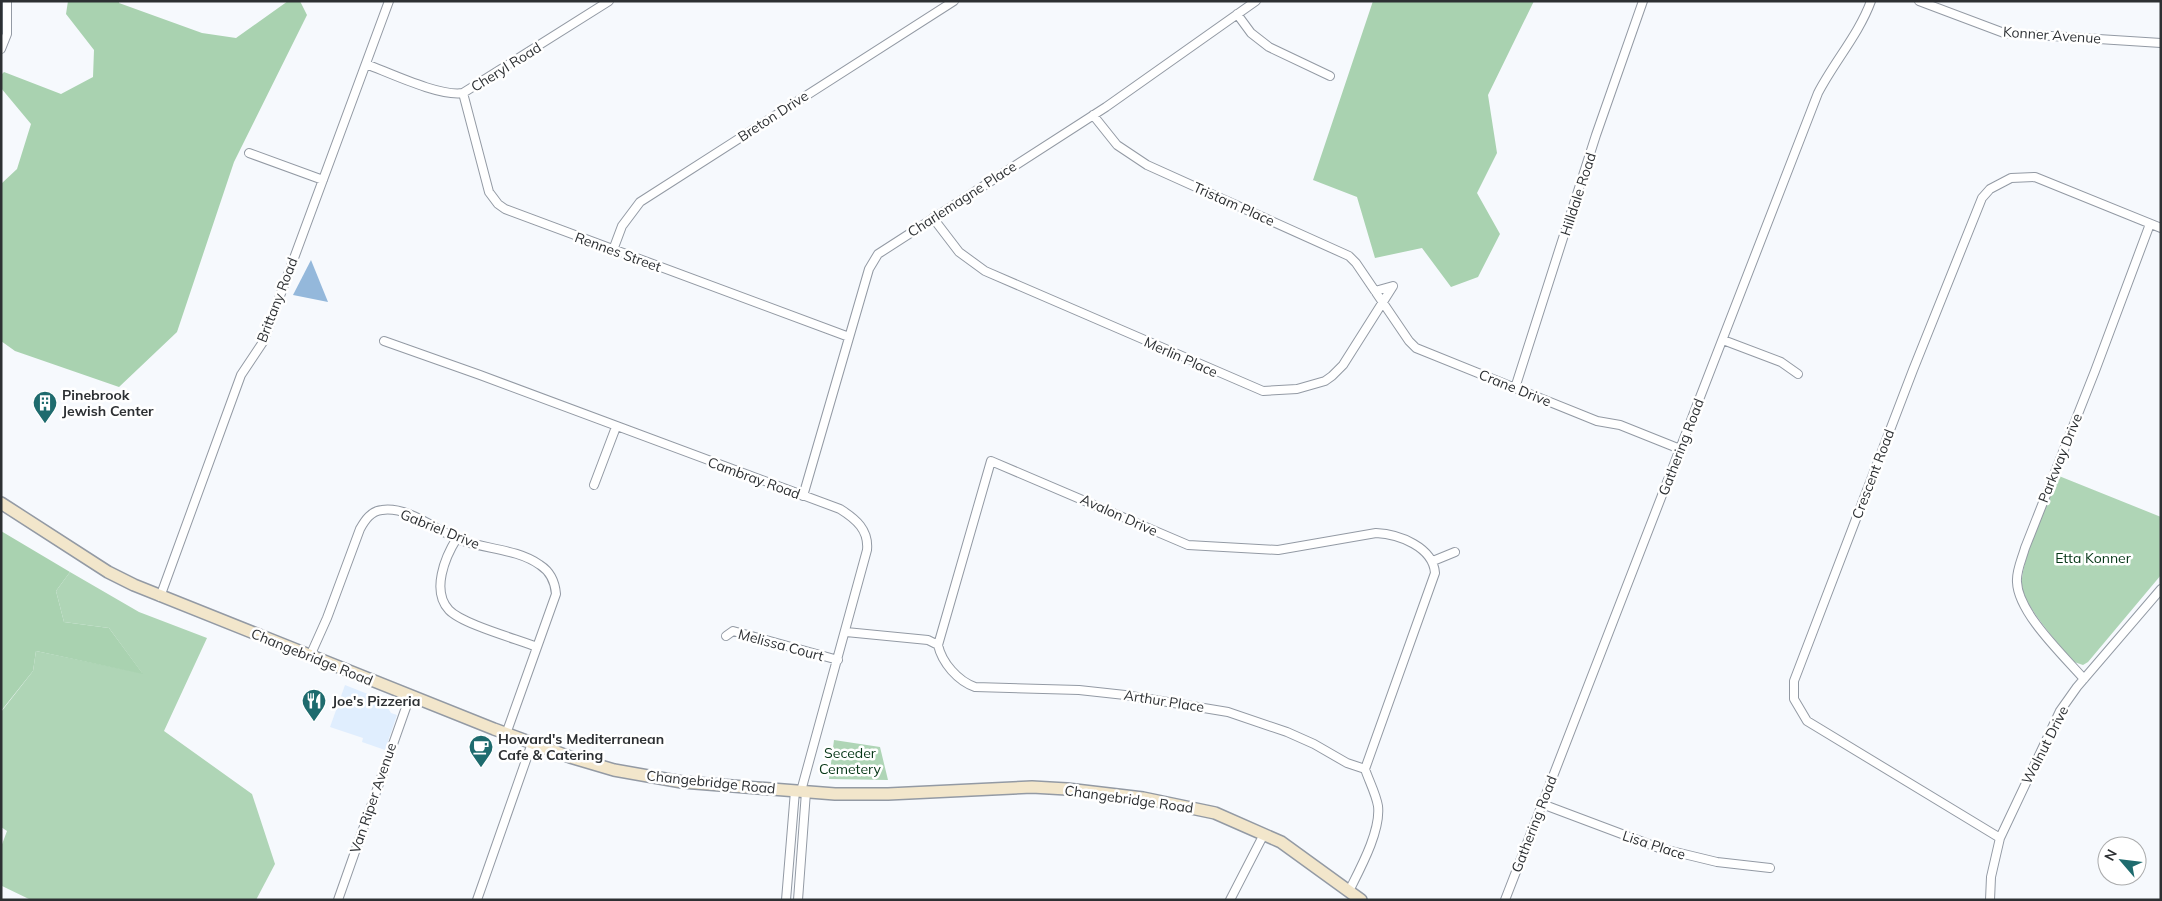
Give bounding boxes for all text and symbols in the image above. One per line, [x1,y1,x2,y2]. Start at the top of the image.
street label: Konner Avenue [2002,23,2102,47]
street label: Cheryl Road [467,38,545,96]
street label: Breton Drive [734,86,812,146]
street label: Hilldale Road [1556,150,1600,238]
street label: Charlemagne Place [904,157,1020,241]
street label: Tristam Place [1191,178,1277,230]
street label: Rennes Street [572,228,664,276]
street label: Brittany Road [253,255,301,345]
street label: Merlin Place [1141,333,1221,381]
street label: Crane Drive [1476,365,1554,411]
place label: Pinebrook Jewish Center [62,386,154,420]
building icon: Pinebrook Jewish Center [32,390,58,424]
street label: Gathering Road [1654,396,1708,498]
street label: Parkway Drive [2034,411,2086,505]
street label: Crescent Road [1848,427,1898,521]
street label: Cambray Road [705,453,803,503]
street label: Avalon Drive [1078,490,1160,540]
street label: Gabriel Drive [398,505,482,553]
park label: Etta Konner [2055,549,2132,567]
street label: Changebridge Road [248,624,376,690]
street label: Melissa Court [736,625,826,665]
street label: Arthur Place [1123,686,1205,716]
restaurant icon: Joe's Pizzeria [301,688,327,722]
place label: Joe's Pizzeria [332,692,420,710]
street label: Walnut Drive [2018,703,2072,787]
place label: Howard's Mediterranean Cafe & Catering [498,730,664,764]
cafe icon: Howard's Mediterranean Cafe & Catering [468,734,494,768]
street label: Van Riper Avenue [346,740,400,856]
park label: Seceder Cemetery [819,744,882,778]
street label: Changebridge Road [646,766,776,798]
street label: Gathering Road [1507,773,1561,875]
street label: Changebridge Road [1064,781,1194,817]
street label: Lisa Place [1620,826,1688,864]
north arrow [2097,836,2147,886]
text: N [2100,846,2121,864]

